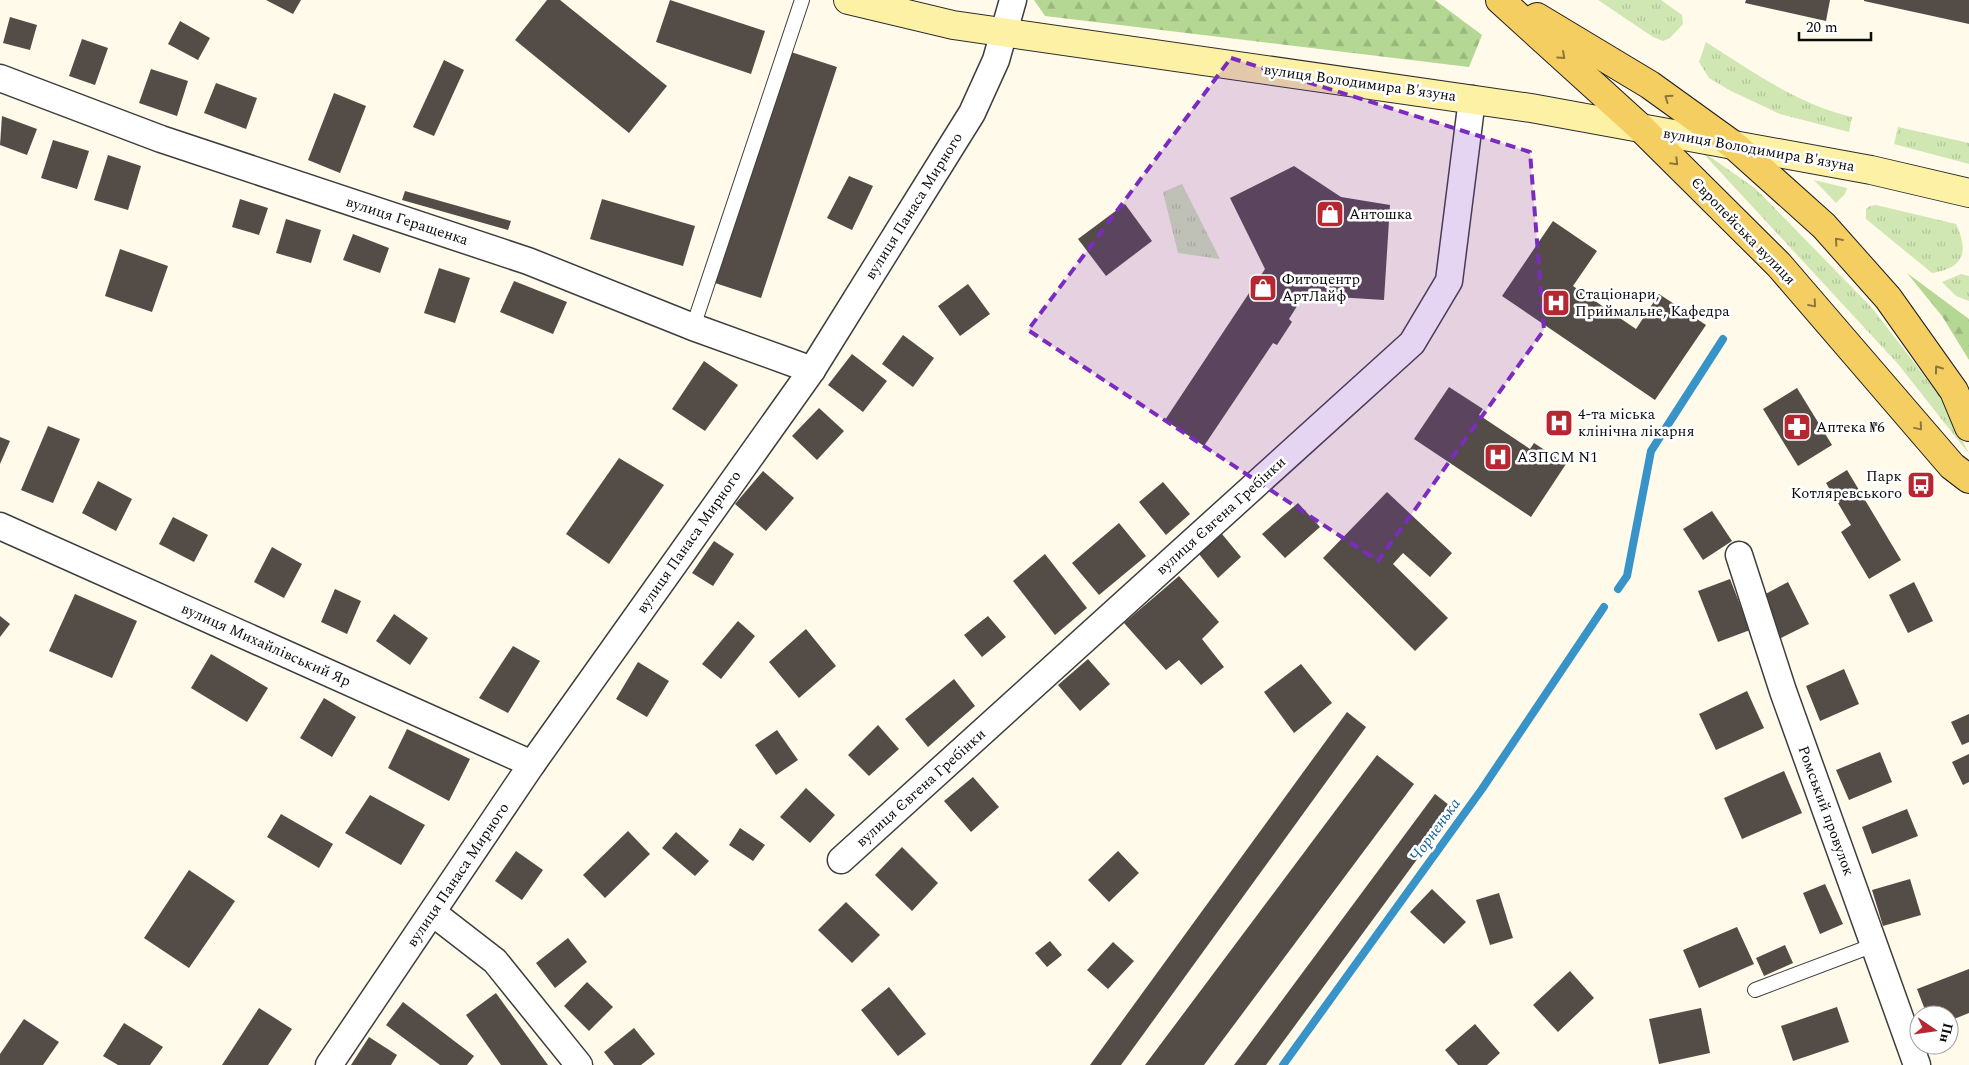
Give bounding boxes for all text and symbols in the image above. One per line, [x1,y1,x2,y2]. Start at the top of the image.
scale bar [1799,10,1872,42]
text: 20 m [1806,16,1838,39]
one-way arrow [1557,50,1566,59]
street label: вулиця Володимира В'язуна [1262,58,1458,108]
one-way arrow [1664,95,1674,104]
street label: вулиця Володимира В'язуна [1661,122,1857,178]
street label: вулиця Панаса Мирного [859,128,969,284]
one-way arrow [1670,156,1679,165]
street label: Європейська вулиця [1685,172,1801,290]
street label: вулиця Геращенка [343,190,472,252]
shop icon: Антошка [1315,199,1345,229]
place label: Антошка [1349,203,1413,226]
one-way arrow [1835,238,1844,247]
place label: Фитоцентр АртЛайф [1282,268,1360,308]
shop icon: Фитоцентр АртЛайф [1248,273,1278,303]
place label: Стаціонари, Приймальне, Кафедра [1575,283,1730,323]
hospital icon: Стаціонари, Приймальне, Кафедра [1541,288,1571,318]
one-way arrow [1807,298,1816,307]
one-way arrow [1935,365,1944,375]
place label: 4-та міська клінічна лікарня [1578,403,1694,443]
hospital icon: 4-та міська клінічна лікарня [1544,408,1574,438]
pharmacy icon: Аптека №6 [1782,412,1812,442]
place label: Аптека №6 [1816,416,1885,439]
one-way arrow [1913,421,1921,430]
hospital icon: АЗПСМ N1 [1483,442,1513,472]
place label: АЗПСМ N1 [1517,446,1598,469]
street label: вулиця Євгена Гребінки [1151,451,1291,581]
place label: Парк Котляревського [1791,465,1902,505]
street label: вулиця Панаса Мирного [631,466,747,618]
bus stop icon: Парк Котляревського [1906,470,1936,500]
street label: вулиця Михайлівський Яр [177,597,355,693]
street label: вулиця Євгена Гребінки [851,723,991,853]
street label: Ромський провулок [1792,743,1860,879]
water label: Чорненька [1404,793,1466,867]
street label: вулиця Панаса Мирного [401,798,515,952]
north arrow [1909,1005,1959,1055]
text: Пн [1934,1021,1959,1045]

